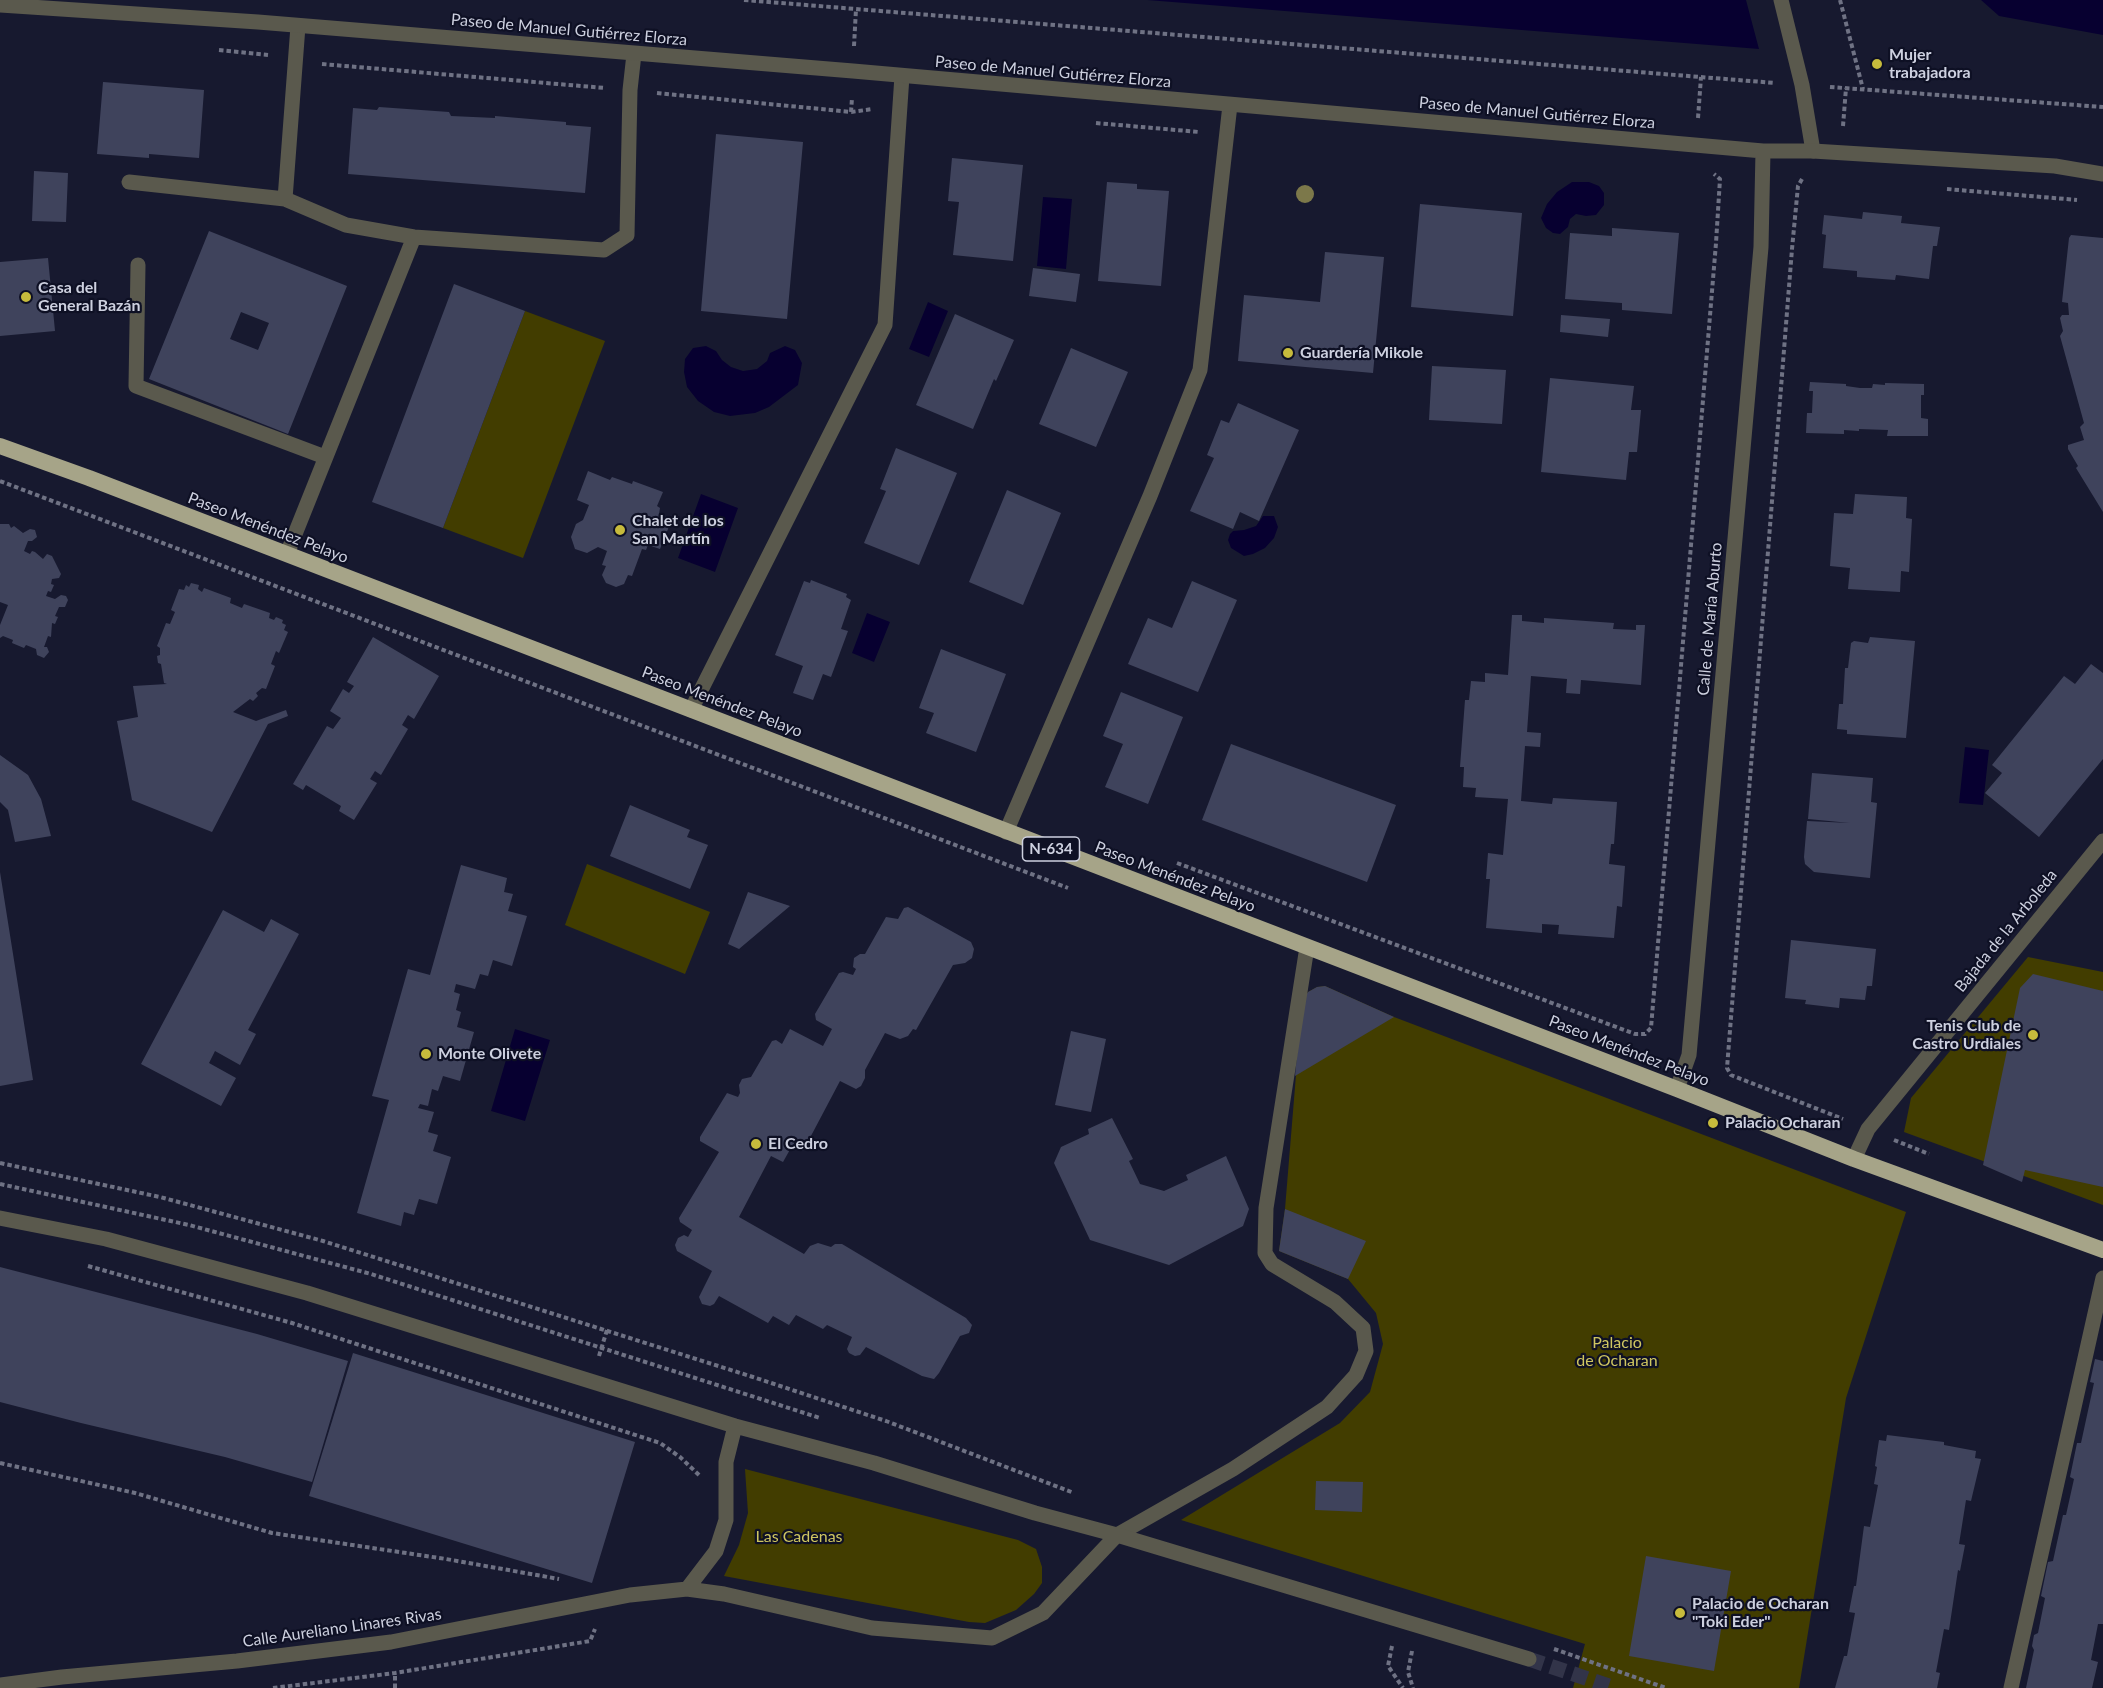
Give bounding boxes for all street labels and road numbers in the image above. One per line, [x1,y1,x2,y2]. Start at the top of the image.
street label: Paseo de Manuel Gutiérrez Elorza [450,10,688,50]
street label: Paseo de Manuel Gutiérrez Elorza [934,52,1172,92]
street label: Paseo de Manuel Gutiérrez Elorza [1418,93,1656,133]
street label: Paseo Menéndez Pelayo [185,489,351,567]
street label: Calle de María Aburto [1694,542,1726,696]
street label: Paseo Menéndez Pelayo [639,663,805,741]
road number: N-634 [1022,837,1080,861]
street label: Paseo Menéndez Pelayo [1092,838,1258,916]
street label: Bajada de la Arboleda [1951,866,2061,996]
street label: Paseo Menéndez Pelayo [1546,1012,1712,1090]
street label: Calle Aureliano Linares Rivas [241,1605,443,1651]

